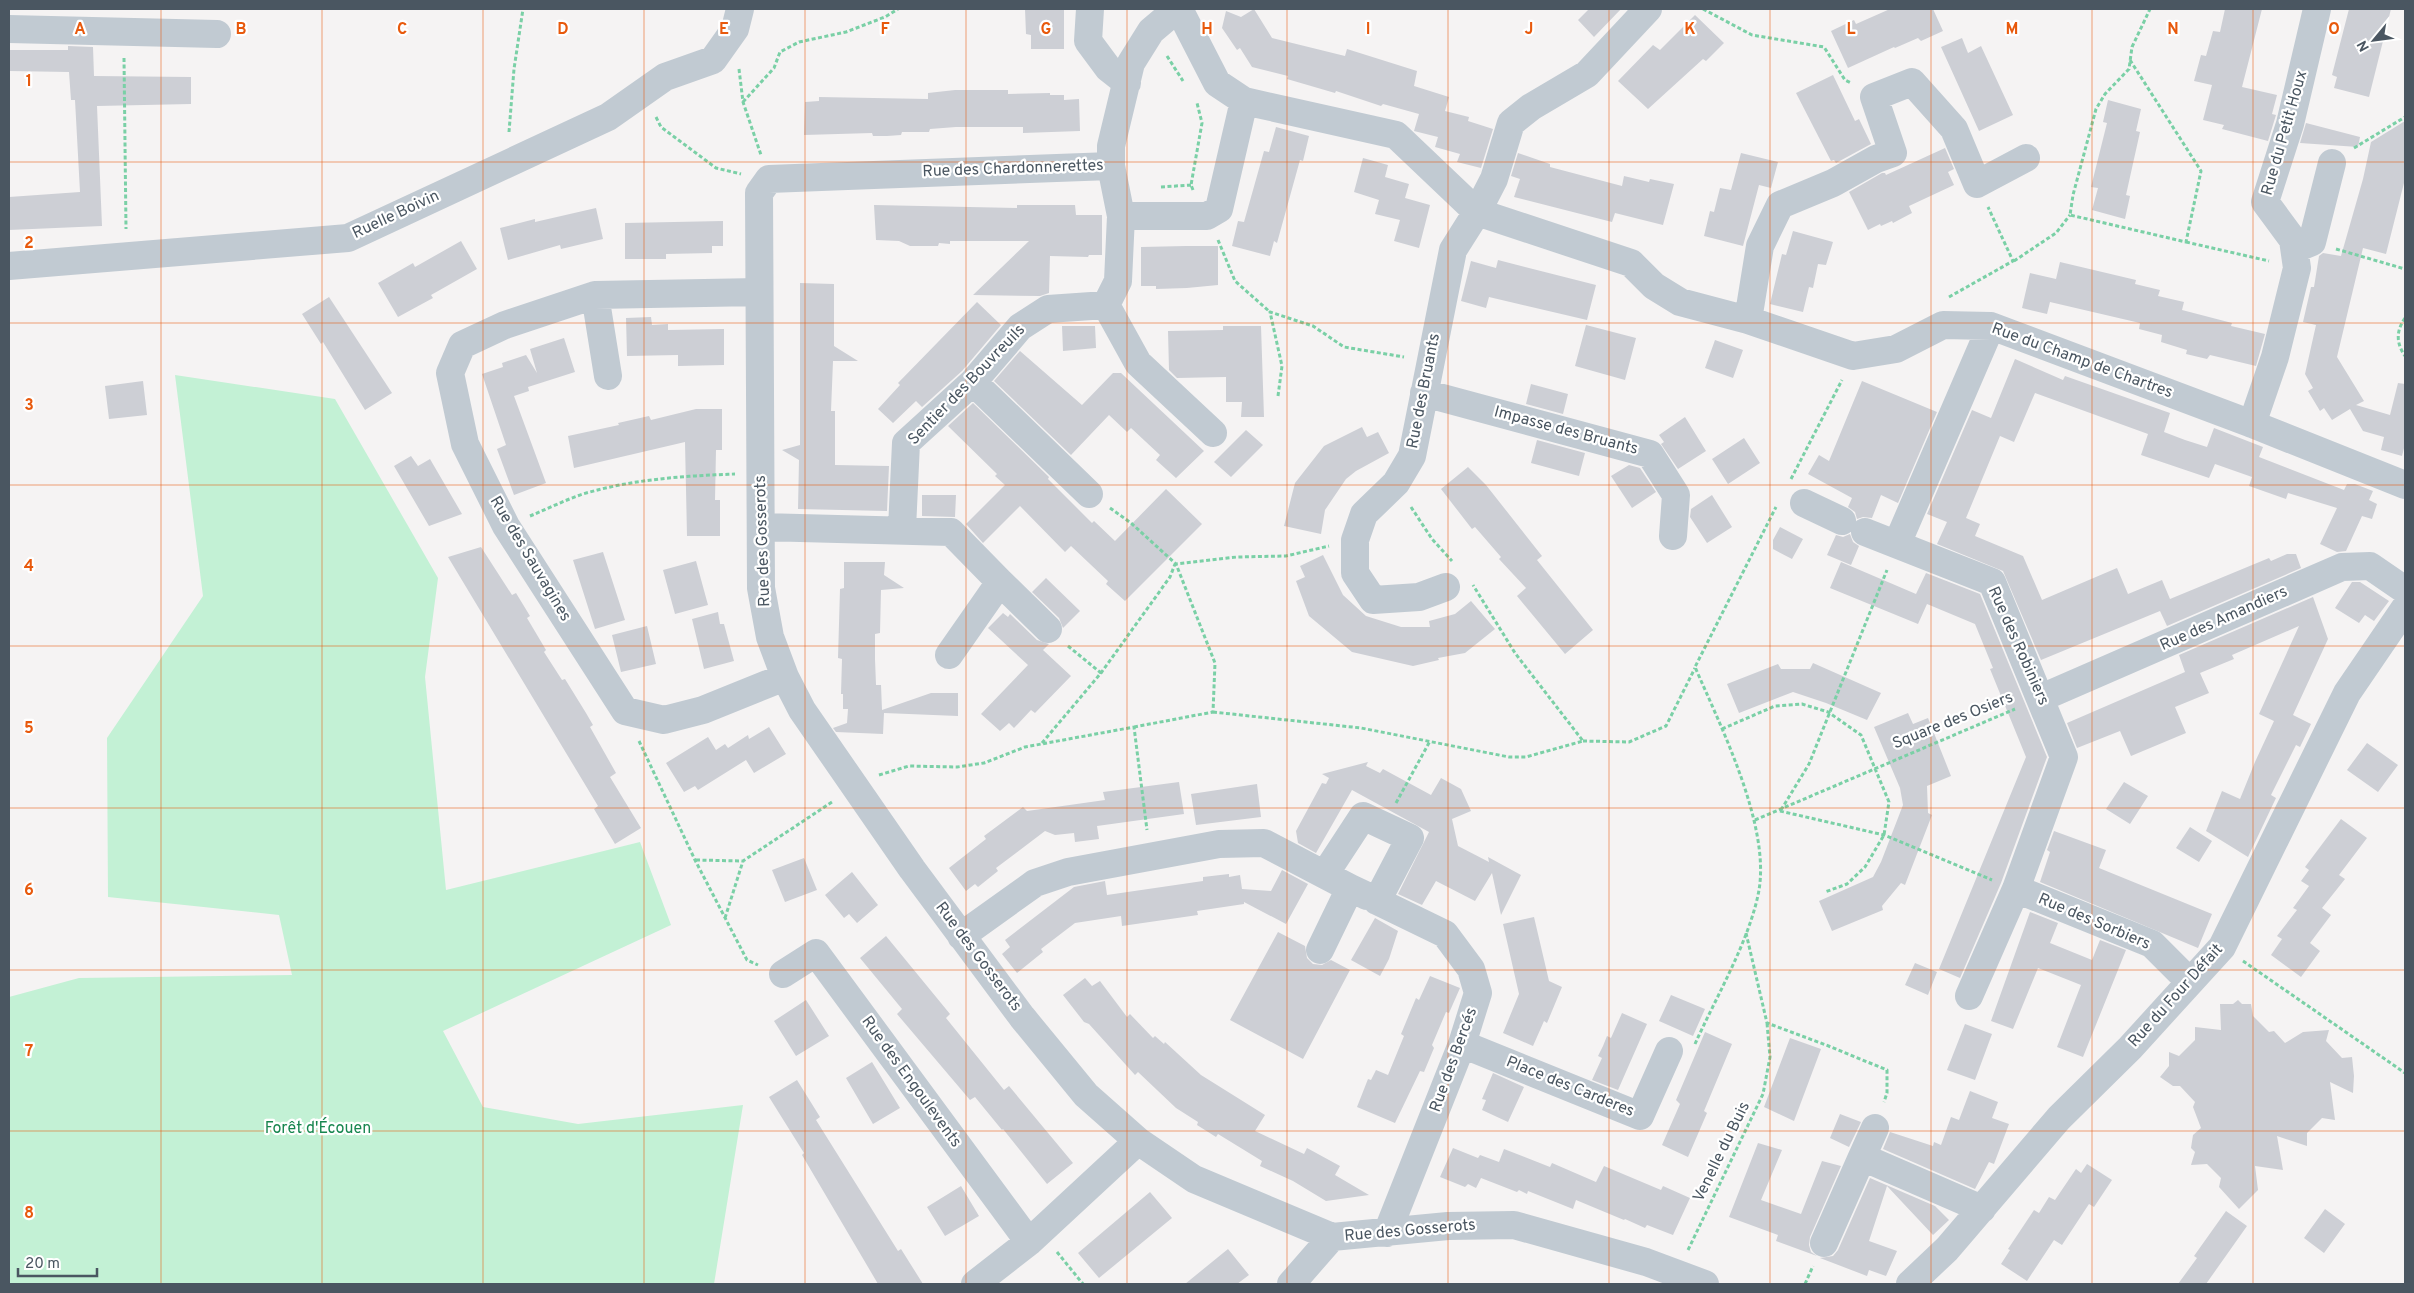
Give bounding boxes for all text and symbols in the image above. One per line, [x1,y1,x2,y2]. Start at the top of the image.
north arrow [2349,15,2399,65]
text: A [74,20,86,40]
text: B [235,20,247,40]
text: C [397,20,407,40]
text: D [557,20,569,40]
text: E [719,20,729,40]
text: F [880,20,890,40]
text: G [1041,20,1051,40]
text: H [1201,20,1213,40]
text: I [1366,20,1370,40]
text: J [1525,20,1533,40]
text: K [1684,20,1696,40]
text: L [1846,20,1856,40]
text: M [2006,20,2018,40]
text: N [2167,20,2179,40]
text: O [2328,20,2340,40]
text: N [2354,37,2374,54]
street label: Rue du Petit Houx [2258,68,2312,198]
text: 1 [26,72,32,92]
street label: Rue des Chardonnerettes [922,156,1104,182]
street label: Ruelle Boivin [349,186,443,244]
text: 2 [24,234,34,254]
street label: Rue du Champ de Chartres [1989,319,2175,403]
street label: Sentier des Bouvreuils [904,320,1030,450]
street label: Rue des Bruants [1403,332,1445,450]
text: 3 [24,396,34,416]
street label: Impasse des Bruants [1492,402,1640,460]
street label: Rue des Gosserots [751,475,775,607]
street label: Rue des Sauvagines [485,493,575,625]
text: 4 [24,557,34,577]
street label: Rue des Amandiers [2157,582,2291,656]
street label: Rue des Robiniers [1983,583,2053,709]
street label: Square des Osiers [1890,688,2016,754]
text: 5 [24,719,34,739]
text: 6 [24,881,34,901]
street label: Rue des Sorbiers [2035,889,2153,955]
street label: Rue des Gosserots [930,898,1026,1016]
street label: Rue du Four Défait [2124,940,2228,1052]
street label: Rue des Bercés [1426,1005,1482,1115]
street label: Rue des Engoulevents [857,1012,965,1152]
text: 7 [25,1042,33,1062]
street label: Place des Carderes [1503,1052,1637,1122]
street label: Venelle du Buis [1689,1099,1755,1205]
park label: Forêt d'Écouen [265,1117,371,1139]
text: 8 [24,1204,34,1224]
street label: Rue des Gosserots [1343,1215,1477,1247]
scale bar [18,1246,96,1278]
text: 20 m [25,1255,60,1274]

